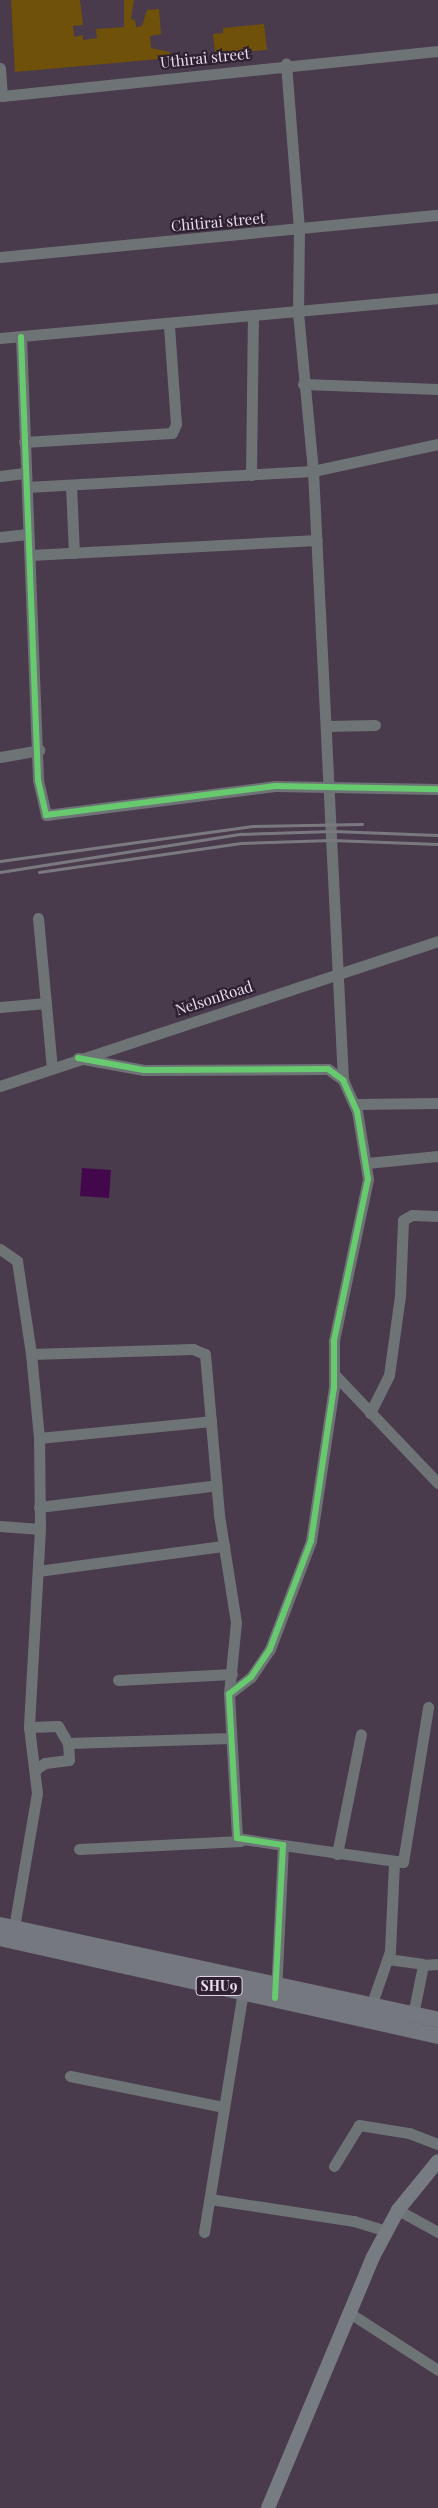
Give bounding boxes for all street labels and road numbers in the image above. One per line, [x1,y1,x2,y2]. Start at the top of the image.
street label: Uthirai street [159,44,251,72]
street label: Chitirai street [170,209,266,235]
street label: NelsonRoad [173,977,255,1019]
road number: SHU9 [195,1974,243,1998]

